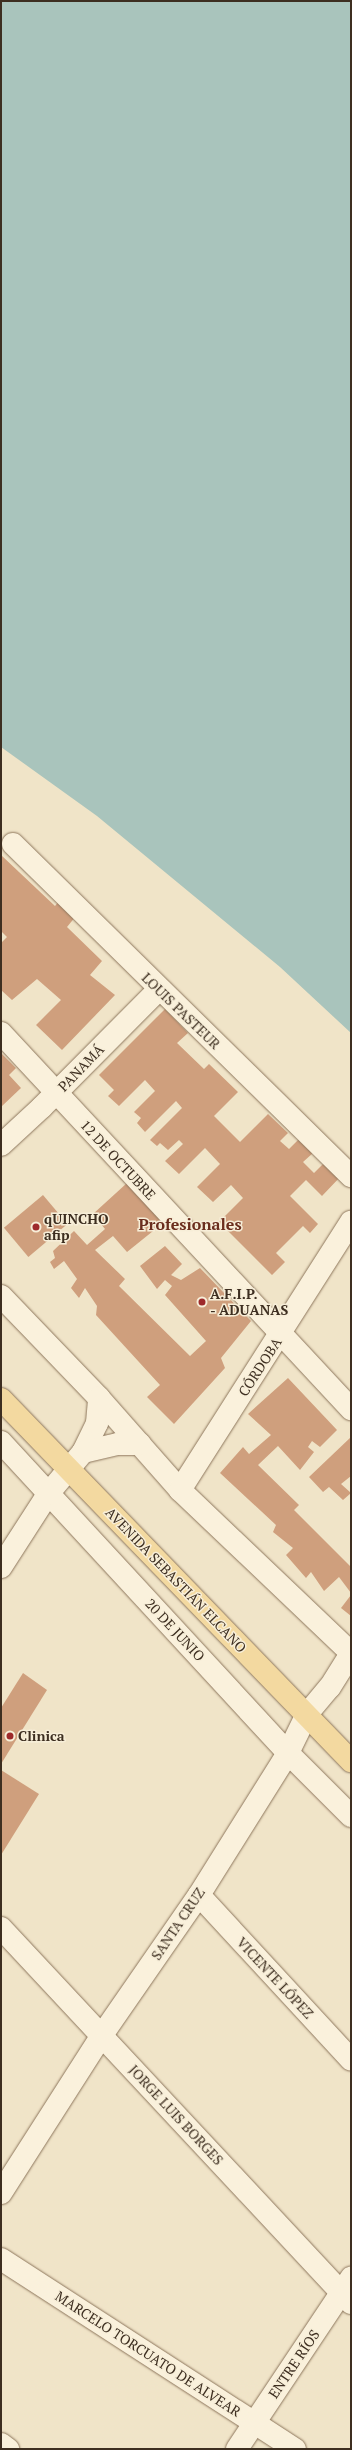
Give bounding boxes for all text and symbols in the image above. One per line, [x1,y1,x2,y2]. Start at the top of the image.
street label: LOUIS PASTEUR [138,969,224,1053]
street label: PANAMÁ [55,1041,107,1095]
street label: 12 DE OCTUBRE [77,1117,159,1203]
place label: qUINCHO afip [44,1211,109,1244]
district label: Profesionales [138,1214,242,1234]
marker: qUINCHO afip [31,1222,41,1232]
place label: A.F.I.P. - ADUANAS [210,1286,289,1318]
marker: A.F.I.P. - ADUANAS [197,1297,207,1307]
street label: CÓRDOBA [235,1335,285,1399]
street label: AVENIDA SEBASTIÁN ELCANO [102,1504,250,1656]
street label: 20 DE JUNIO [142,1595,208,1665]
place label: Clinica [18,1728,65,1744]
marker: Clinica [5,1731,15,1741]
street label: SANTA CRUZ [148,1885,208,1963]
street label: VICENTE LÓPEZ [233,1934,317,2022]
street label: JORGE LUIS BORGES [125,2062,227,2168]
street label: MARCELO TORCUATO DE ALVEAR [52,2288,244,2420]
street label: ENTRE RÍOS [265,2326,323,2402]

